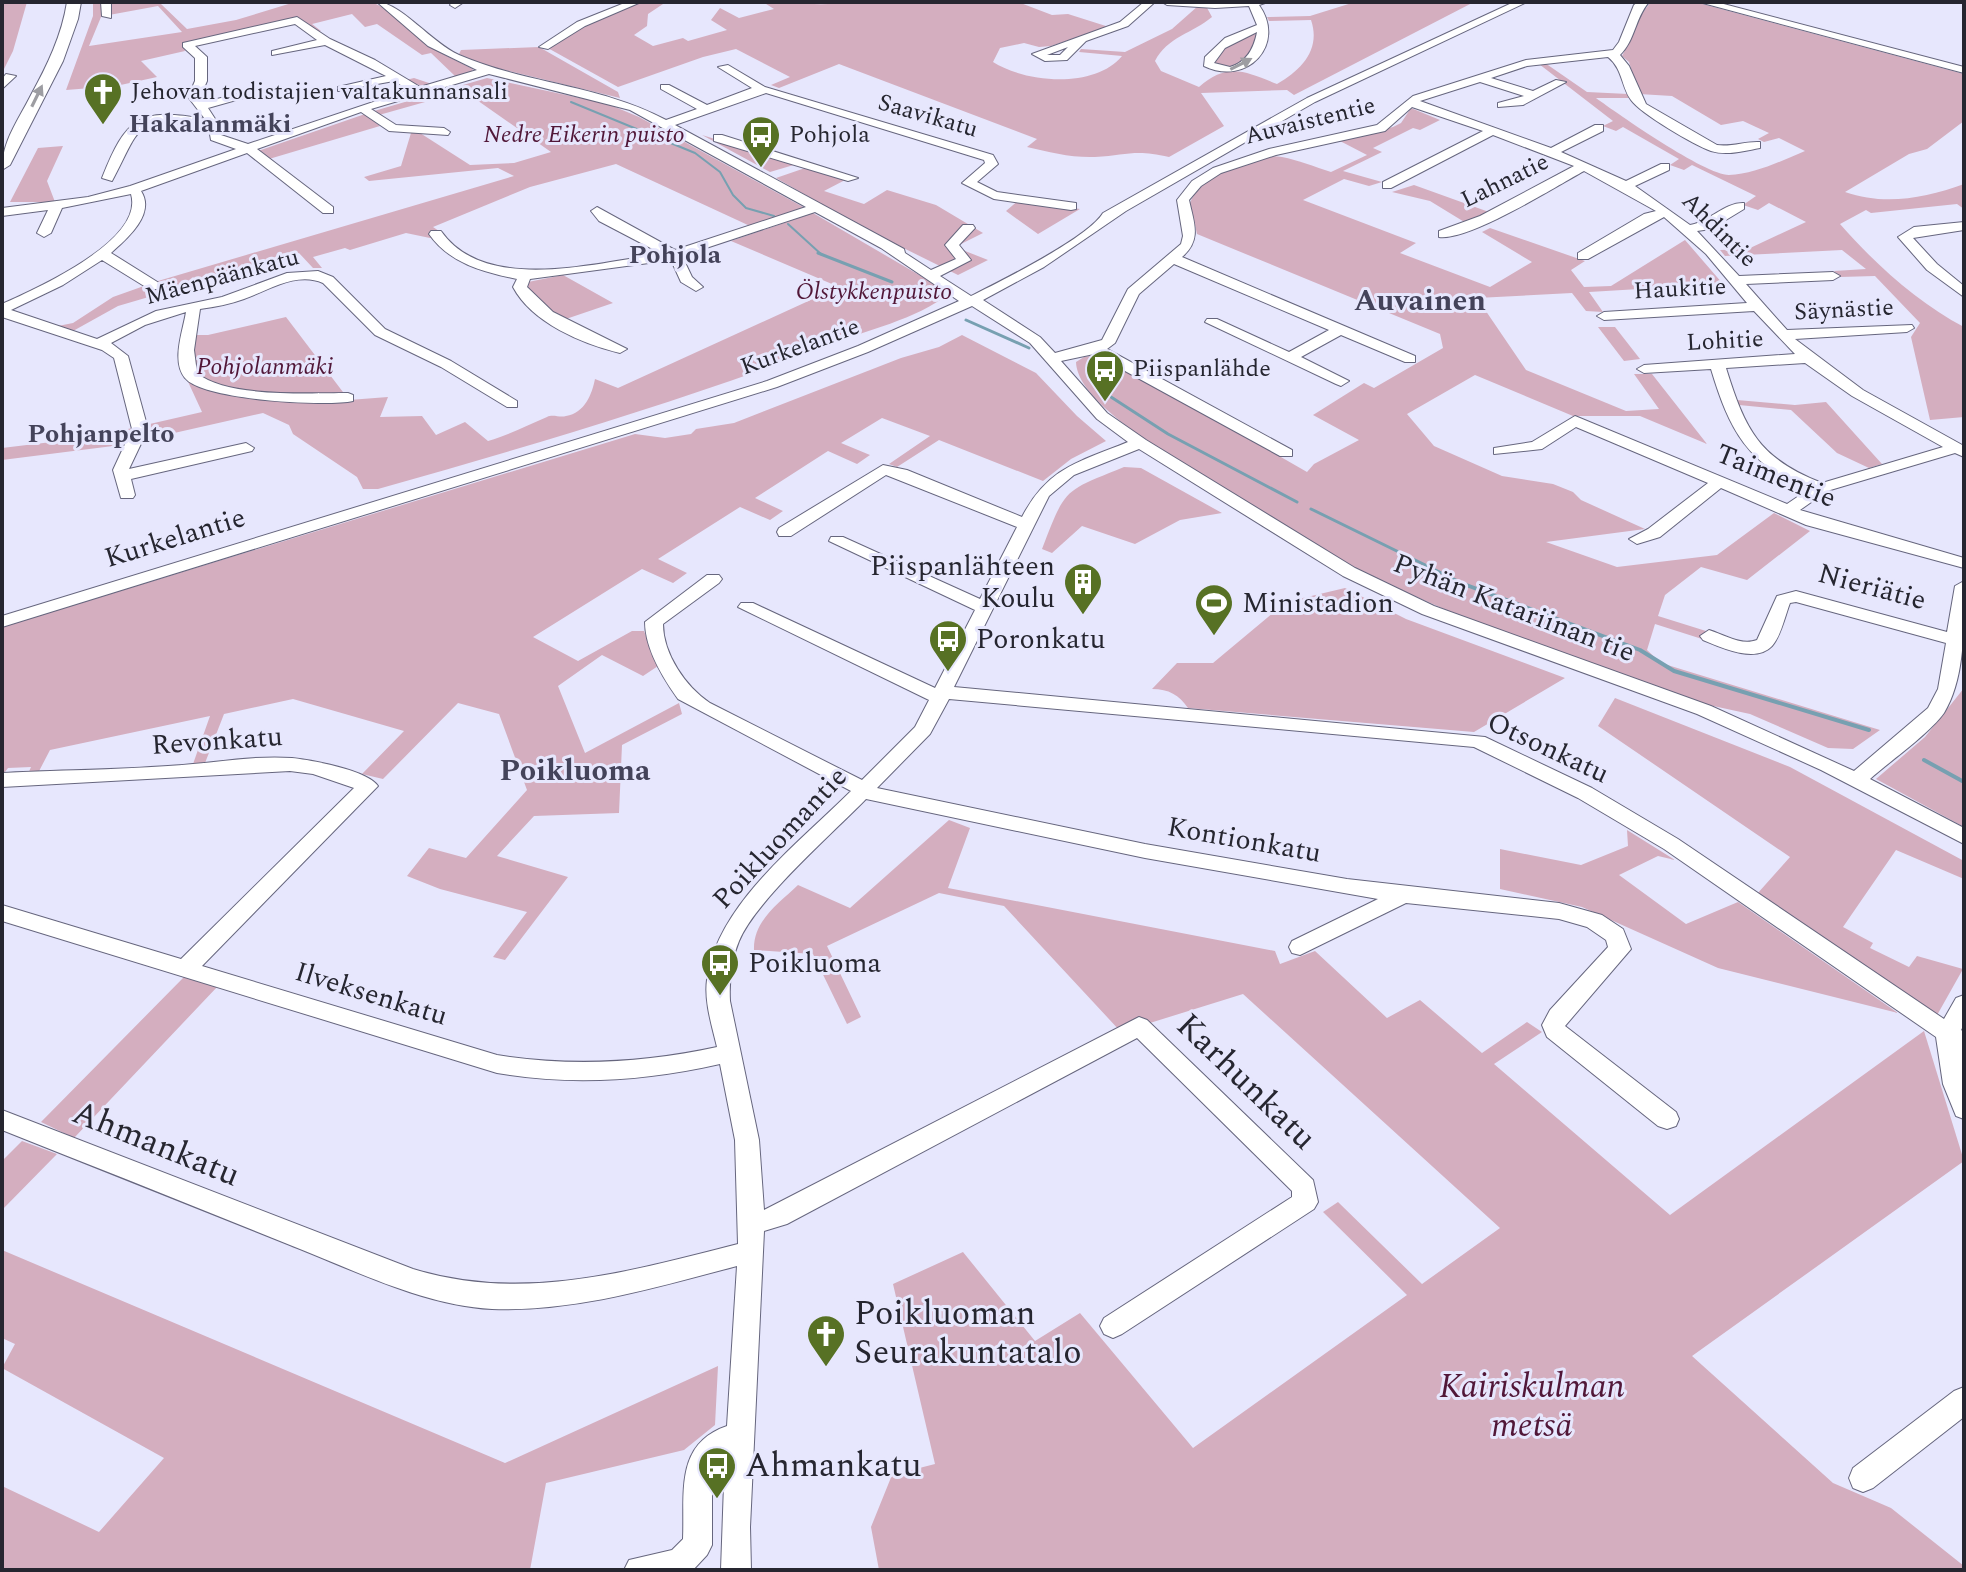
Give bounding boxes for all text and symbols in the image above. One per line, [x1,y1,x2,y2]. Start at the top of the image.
one-way arrow [1229,57,1252,70]
church icon: Jehovan todistajien valtakunnansali [82,71,124,126]
place label: Jehovan todistajien valtakunnansali [131,74,508,110]
one-way arrow [30,84,44,107]
street label: Saavikatu [874,85,982,147]
street label: Auvaistentie [1241,87,1379,155]
district label: Hakalanmäki [129,104,291,144]
bus stop icon: Pohjola [740,114,782,169]
park label: Nedre Eikerin puisto [483,117,685,153]
place label: Pohjola [789,117,870,153]
street label: Lahnatie [1455,144,1555,218]
street label: Ahdintie [1673,184,1765,276]
district label: Pohjola [629,235,722,275]
street label: Mäenpäänkatu [141,239,303,315]
street label: Haukitie [1633,269,1727,309]
park label: Ölstykkenpuisto [796,274,952,310]
district label: Auvainen [1354,278,1486,324]
street label: Säynästie [1793,289,1895,331]
street label: Kurkelantie [735,309,865,385]
street label: Lohitie [1686,321,1764,361]
bus stop icon: Piispanlähde [1084,348,1126,403]
park label: Pohjolanmäki [196,349,334,385]
place label: Piispanlähde [1133,351,1271,387]
district label: Pohjanpelto [28,414,174,454]
street label: Taimentie [1709,432,1843,520]
street label: Kurkelantie [99,496,251,580]
street label: Pyhän Katariinan tie [1387,542,1641,674]
place label: Piispanlähteen Koulu [870,545,1055,620]
street label: Nieriätie [1813,552,1931,622]
building icon: Piispanlähteen Koulu [1062,561,1104,616]
sports icon: Ministadion [1193,582,1235,637]
place label: Ministadion [1242,582,1394,625]
bus stop icon: Poronkatu [927,618,969,673]
place label: Poronkatu [976,618,1105,661]
street label: Otsonkatu [1480,701,1616,795]
street label: Revonkatu [150,715,284,767]
district label: Poikluoma [500,748,651,794]
street label: Poikluomantie [702,757,858,919]
street label: Kontionkatu [1164,805,1324,875]
bus stop icon: Poikluoma [699,942,741,997]
place label: Poikluoma [748,942,882,985]
street label: Ilveksenkatu [289,950,453,1038]
street label: Karhunkatu [1164,1001,1328,1163]
street label: Ahmankatu [64,1087,248,1201]
place label: Poikluoman Seurakuntatalo [854,1288,1082,1379]
church icon: Poikluoman Seurakuntatalo [805,1313,847,1368]
park label: Kairiskulman metsä [1439,1361,1625,1452]
place label: Ahmankatu [745,1440,922,1492]
bus stop icon: Ahmankatu [696,1445,738,1500]

